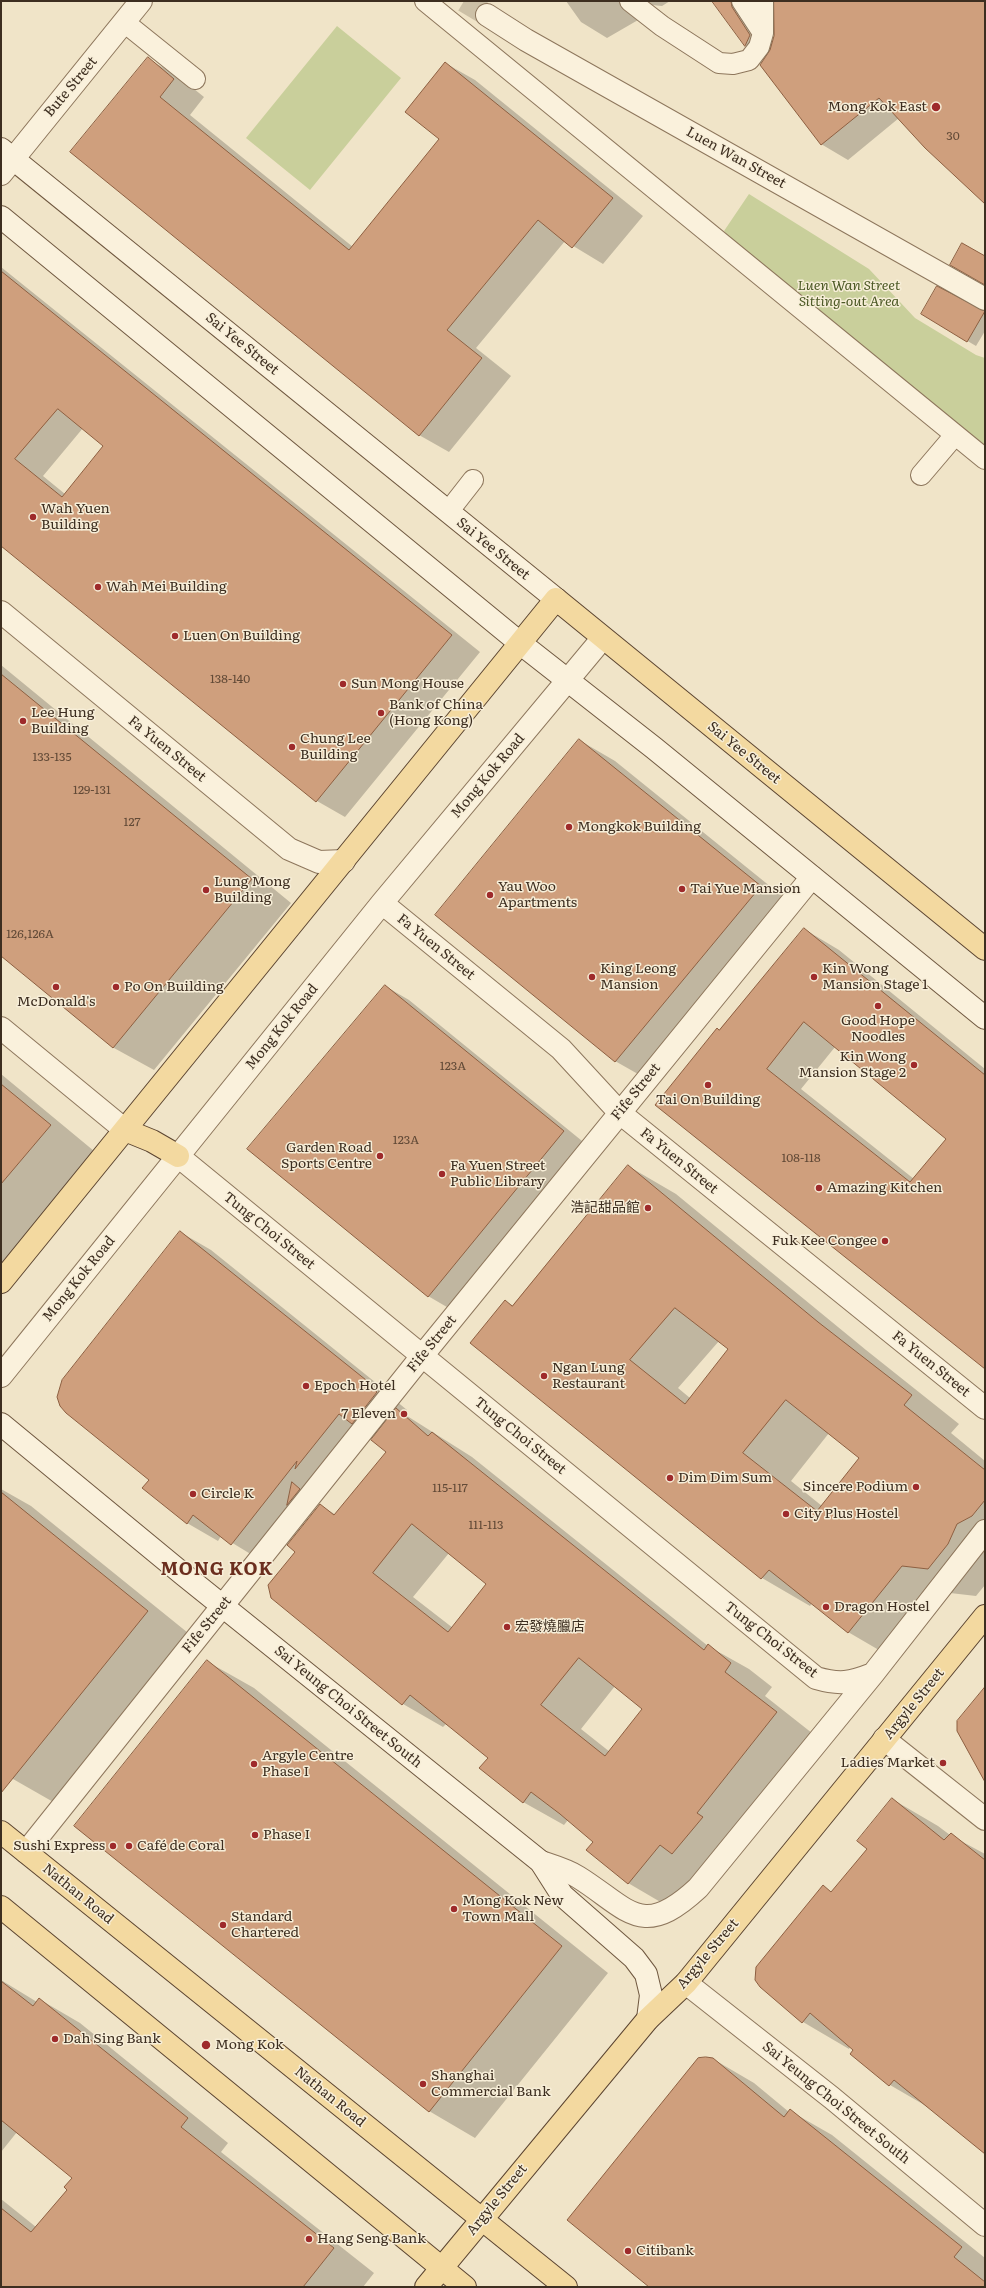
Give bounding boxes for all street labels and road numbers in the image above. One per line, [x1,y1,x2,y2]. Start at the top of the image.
street label: Bute Street [41,53,101,121]
street label: Luen Wan Street [683,124,789,192]
street label: Sai Yee Street [202,309,282,379]
street label: Sai Yee Street [453,514,533,584]
street label: Fa Yuen Street [125,712,209,786]
street label: Sai Yee Street [704,718,784,788]
street label: Mong Kok Road [448,730,528,822]
street label: Fa Yuen Street [394,910,478,984]
street label: Mong Kok Road [242,981,322,1073]
street label: Fife Street [608,1060,664,1124]
street label: Fa Yuen Street [637,1124,721,1198]
street label: Tung Choi Street [220,1189,318,1273]
street label: Mong Kok Road [39,1233,119,1325]
street label: Fife Street [404,1312,460,1376]
street label: Fa Yuen Street [889,1327,973,1401]
street label: Tung Choi Street [471,1394,569,1478]
street label: Fife Street [179,1593,235,1657]
street label: Tung Choi Street [721,1598,821,1682]
street label: Sai Yeung Choi Street South [271,1642,425,1772]
street label: Argyle Street [880,1665,948,1743]
street label: Nathan Road [39,1860,117,1928]
street label: Argyle Street [674,1915,742,1993]
street label: Sai Yeung Choi Street South [759,2038,913,2168]
street label: Nathan Road [291,2063,369,2131]
street label: Argyle Street [463,2161,531,2239]

